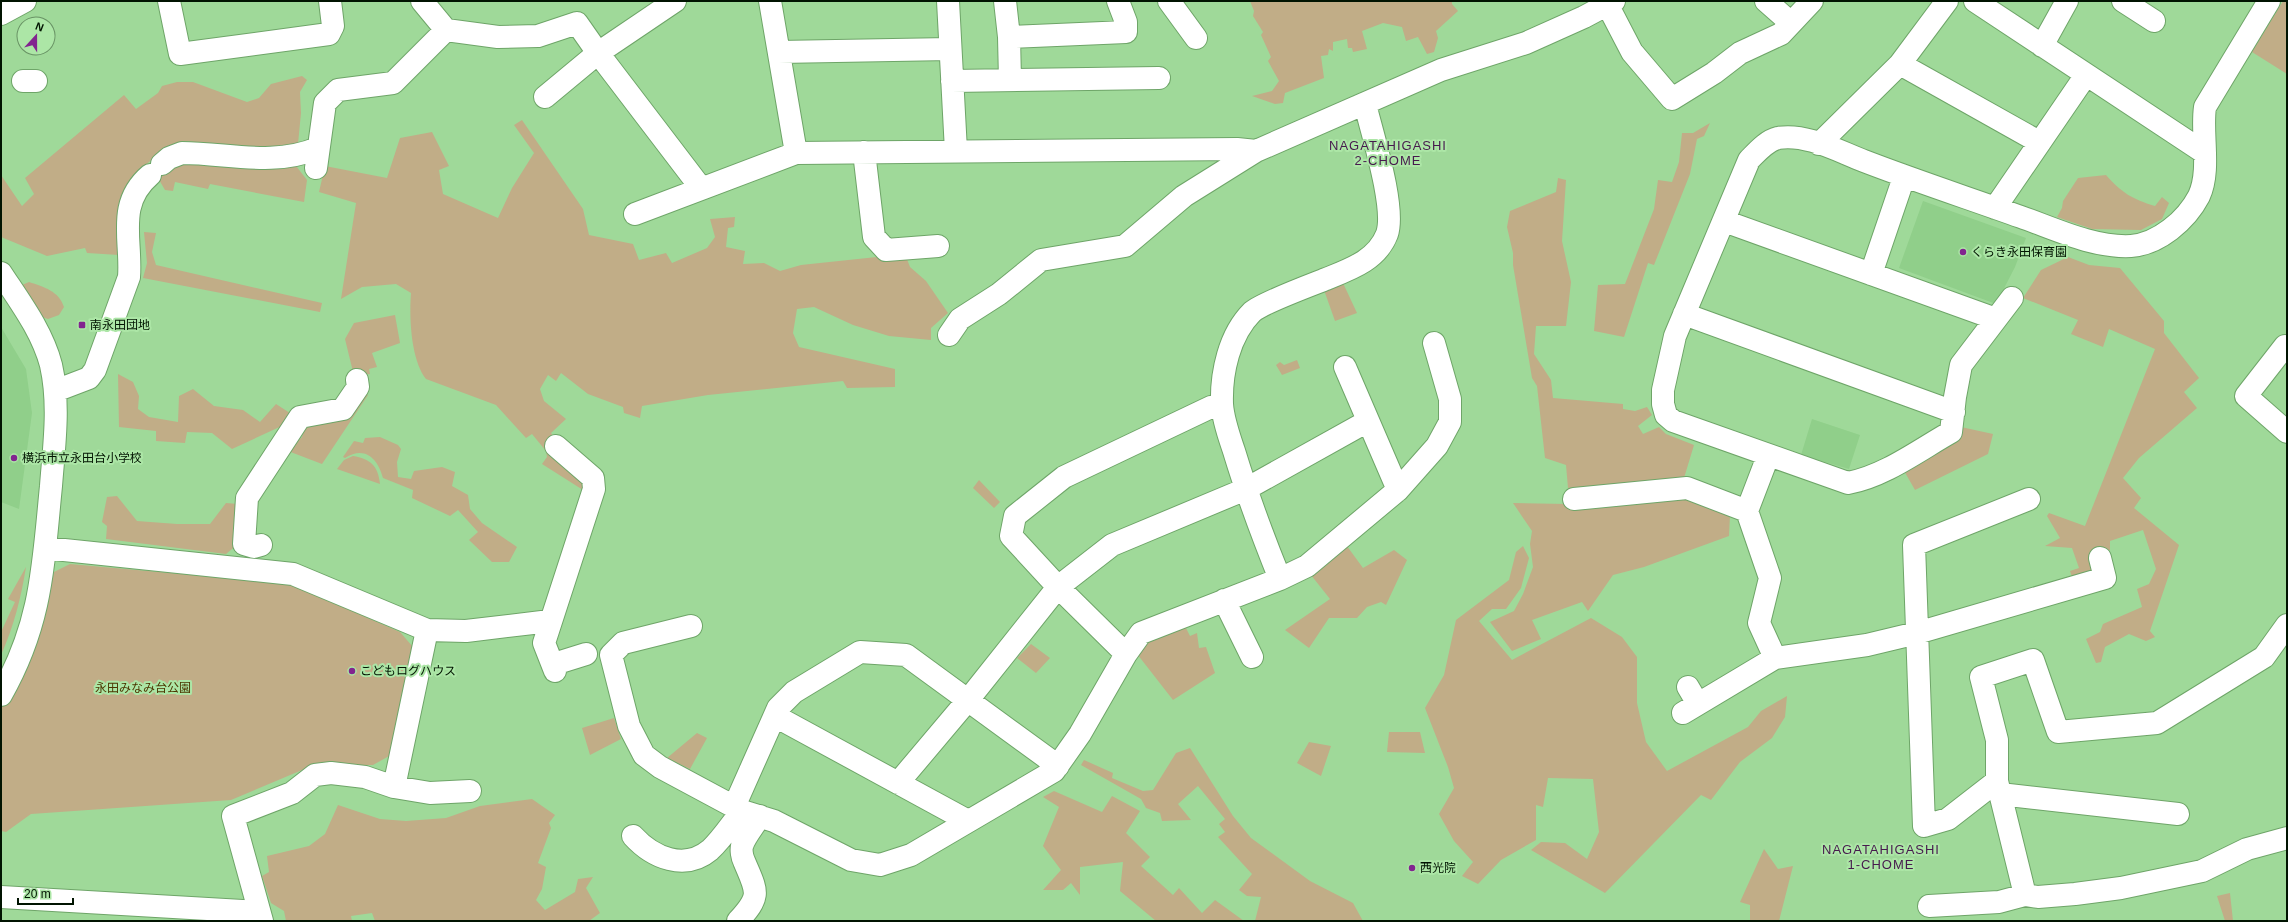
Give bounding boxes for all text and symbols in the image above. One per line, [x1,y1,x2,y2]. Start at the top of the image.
north arrow [16,16,56,56]
text: N [34,20,45,34]
district label: NAGATAHIGASHI 2-CHOME [1329,138,1447,168]
place label: くらき永田保育園 [1971,245,2067,259]
marker: くらき永田保育園 [1958,247,1968,257]
place label: 南永田団地 [90,318,150,332]
marker: 南永田団地 [77,320,87,330]
place label: 横浜市立永田台小学校 [22,451,142,465]
marker: 横浜市立永田台小学校 [9,453,19,463]
place label: こどもログハウス [360,664,456,678]
marker: こどもログハウス [347,666,357,676]
park label: 永田みなみ台公園 [95,681,191,695]
district label: NAGATAHIGASHI 1-CHOME [1822,842,1940,872]
place label: 西光院 [1420,861,1456,875]
marker: 西光院 [1407,863,1417,873]
scale bar [18,880,73,906]
text: 20 m [24,887,51,901]

